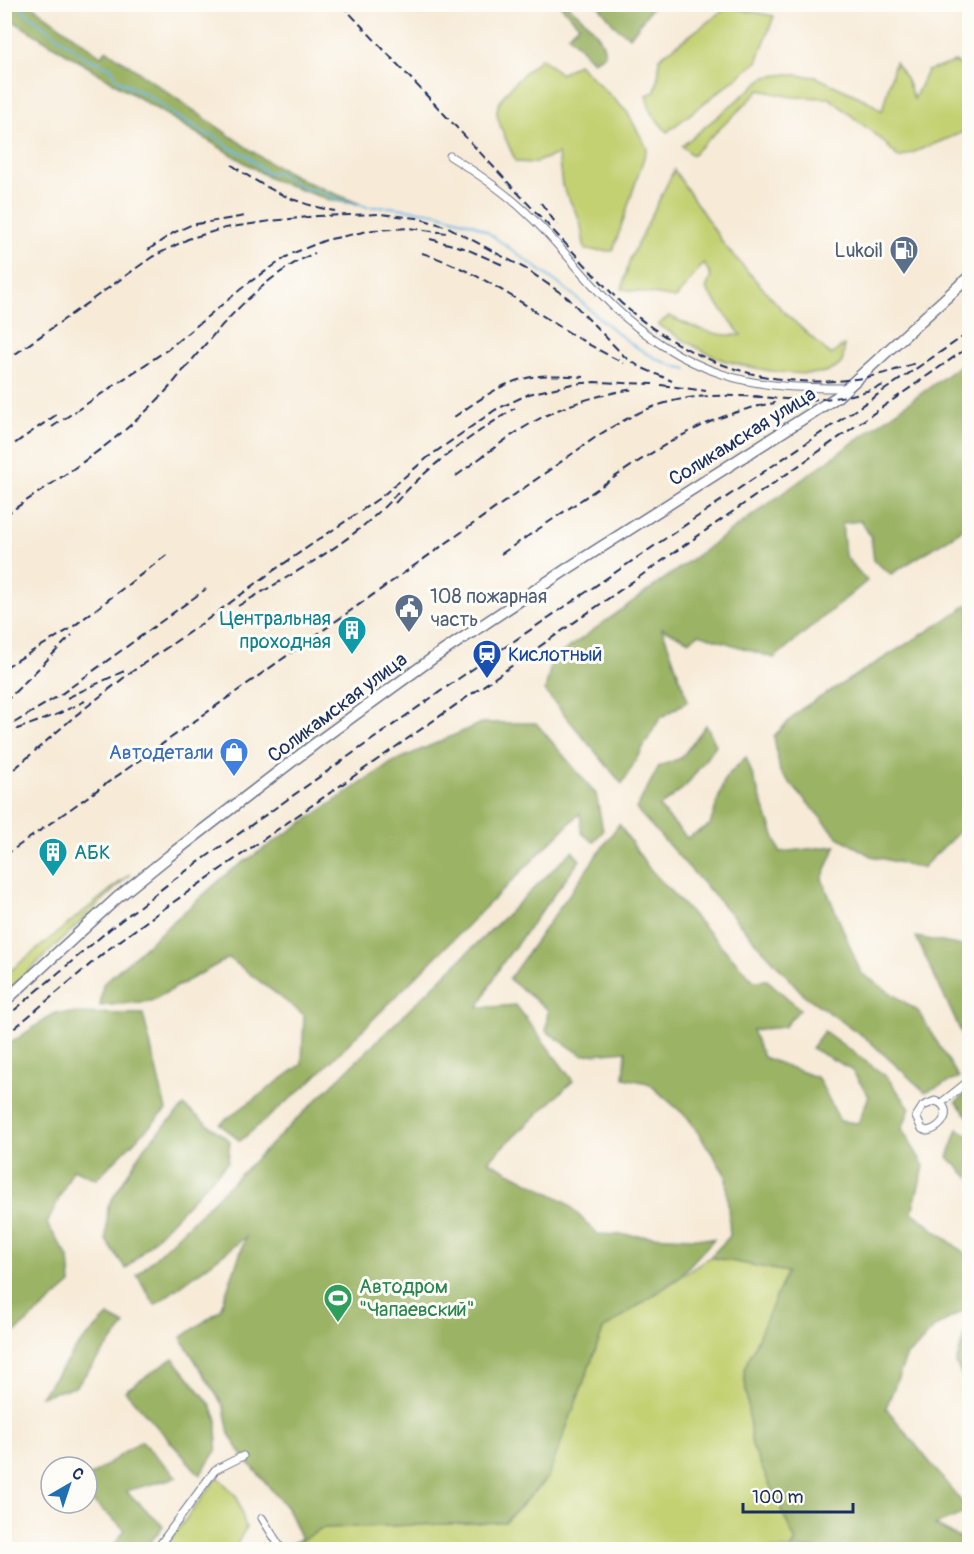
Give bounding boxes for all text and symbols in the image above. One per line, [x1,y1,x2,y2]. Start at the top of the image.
fuel station icon: Lukoil [888,234,920,276]
place label: Lukoil [834,238,883,263]
street label: Соликамская улица [664,381,820,492]
place label: 108 пожарная часть [430,584,547,632]
public building icon: 108 пожарная часть [393,592,425,634]
place label: Центральная проходная [220,606,331,654]
building icon: Центральная проходная [336,614,368,656]
station icon: Кислотный [471,638,503,680]
place label: Кислотный [508,642,602,667]
street label: Соликамская улица [262,647,412,768]
shop icon: Автодетали [218,736,250,778]
place label: Автодетали [109,740,213,765]
building icon: АБК [37,836,69,878]
place label: АБК [74,840,110,865]
place label: Автодром "Чапаевский" [359,1274,475,1322]
sports icon: Автодром "Чапаевский" [322,1282,354,1324]
north arrow [39,1455,99,1515]
text: С [68,1463,88,1485]
scale bar [743,1476,852,1514]
text: 100 m [752,1486,804,1509]

